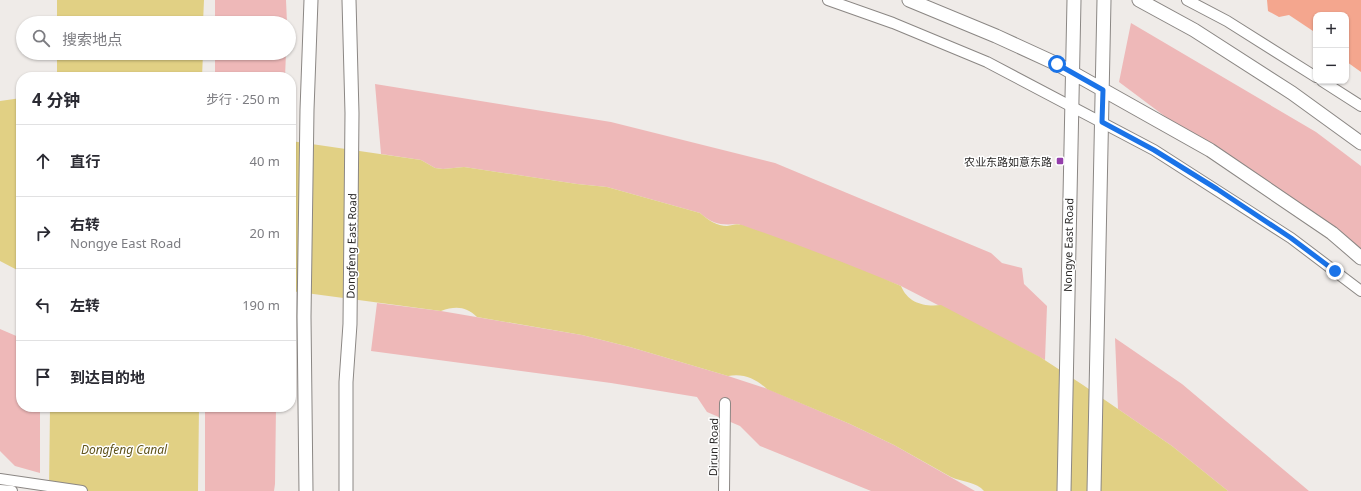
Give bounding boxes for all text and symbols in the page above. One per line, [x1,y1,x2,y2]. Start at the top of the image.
map controls [1313,12,1349,84]
button: + [1313,12,1349,48]
search box [16,16,296,60]
icon: search [30,27,52,49]
text: 搜索地点 [62,29,122,49]
button: − [1313,48,1349,84]
route start [1048,55,1066,73]
text: 4 分钟 [32,88,80,111]
text: 步行 · 250 m [206,90,280,108]
icon: ahead [32,150,54,172]
text: 直行 [70,151,100,171]
text: 40 m [250,152,280,170]
place label: 农业东路如意东路 [964,154,1052,169]
marker: 农业东路如意东路 [1055,156,1065,166]
street label: Dongfeng East Road [343,193,359,299]
street label: Nongye East Road [1060,198,1076,292]
text: 右转 [70,214,100,234]
icon: right [32,222,54,244]
text: 20 m [250,224,280,242]
text: Nongye East Road [70,234,181,252]
route end [1326,262,1344,280]
icon: left [32,294,54,316]
text: 左转 [70,295,100,315]
text: 190 m [242,296,280,314]
icon: arrive [32,366,54,388]
text: 到达目的地 [70,367,145,387]
street label: Dirun Road [705,418,721,476]
water label: Dongfeng Canal [81,441,168,458]

